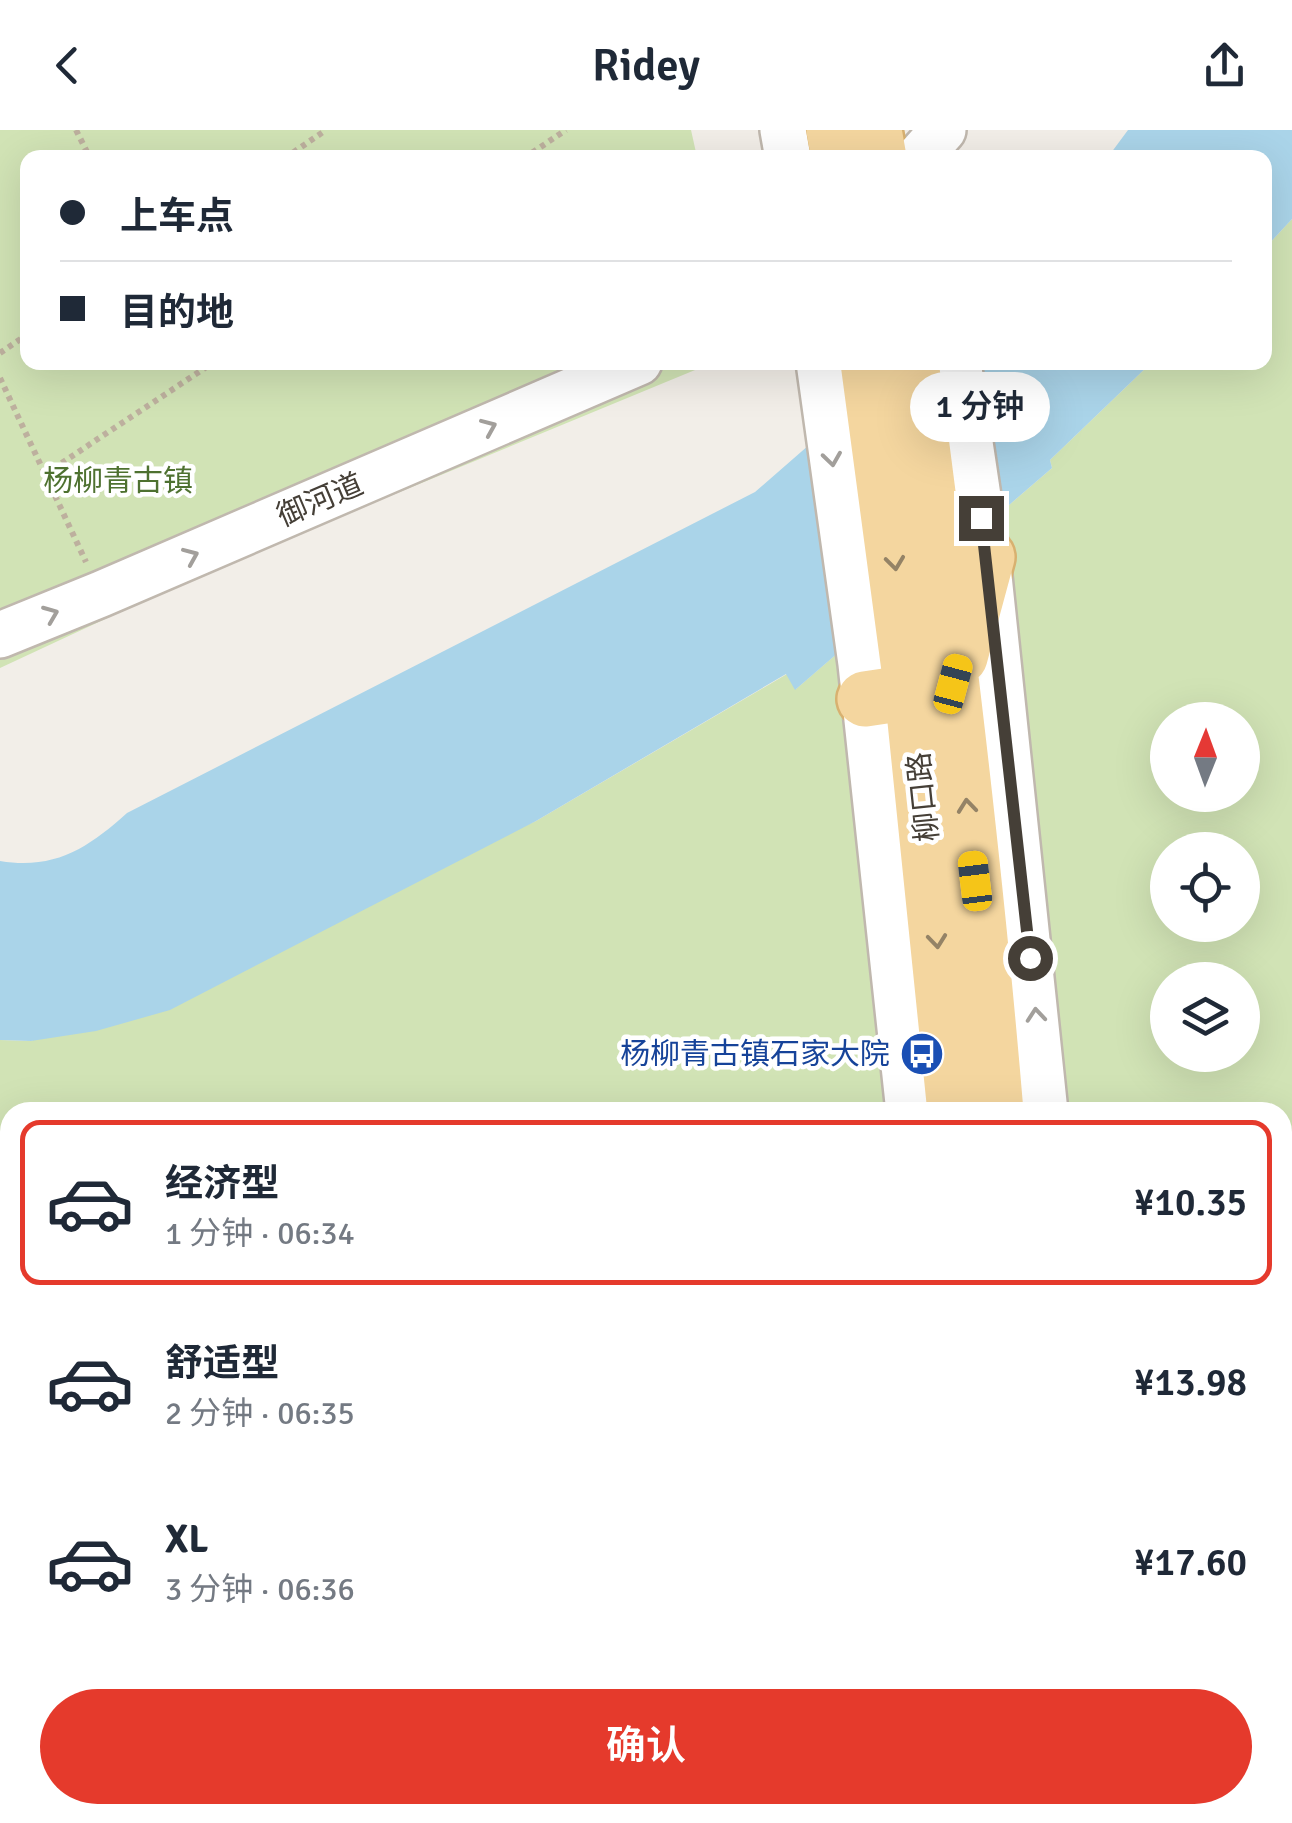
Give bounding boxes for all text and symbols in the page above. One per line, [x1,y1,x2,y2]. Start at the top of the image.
icon: back [40,38,95,93]
text: Ridey [592,38,700,93]
icon: share [1197,38,1252,93]
text: 上车点 [120,193,234,240]
text: 目的地 [120,289,234,336]
callout: 1 分钟 [911,373,1051,443]
text: 1 分钟 [936,387,1024,426]
one-way arrow [479,419,497,439]
one-way arrow [821,451,842,467]
park label: 杨柳青古镇 [43,463,193,500]
street label: 御河道 [272,466,369,535]
route end [959,496,1004,541]
one-way arrow [181,548,199,568]
one-way arrow [883,555,904,572]
one-way arrow [41,606,58,626]
car [931,651,975,717]
north arrow [1150,702,1260,812]
map controls [1150,702,1260,1072]
street label: 柳口路 [900,750,947,844]
one-way arrow [957,798,978,814]
button: locate [1150,832,1260,942]
car [956,849,994,913]
one-way arrow [926,933,948,949]
route start [1008,936,1053,981]
button: layers [1150,962,1260,1072]
one-way arrow [1025,1007,1047,1023]
bus stop icon: 杨柳青古镇石家大院 [899,1031,945,1077]
place label: 杨柳青古镇石家大院 [620,1036,890,1073]
icon: car [45,1158,135,1248]
text: 经济型 [165,1160,279,1207]
text: ¥10.35 [1134,1179,1247,1226]
text: 1 分钟 · 06:34 [165,1214,355,1253]
icon: car [45,1338,135,1428]
text: 舒适型 [165,1340,279,1387]
text: ¥13.98 [1134,1359,1247,1406]
text: 2 分钟 · 06:35 [165,1394,355,1433]
text: XL [165,1516,208,1563]
icon: car [45,1518,135,1608]
text: ¥17.60 [1134,1539,1247,1586]
text: 3 分钟 · 06:36 [165,1570,355,1609]
button: 确认 [40,1689,1252,1804]

